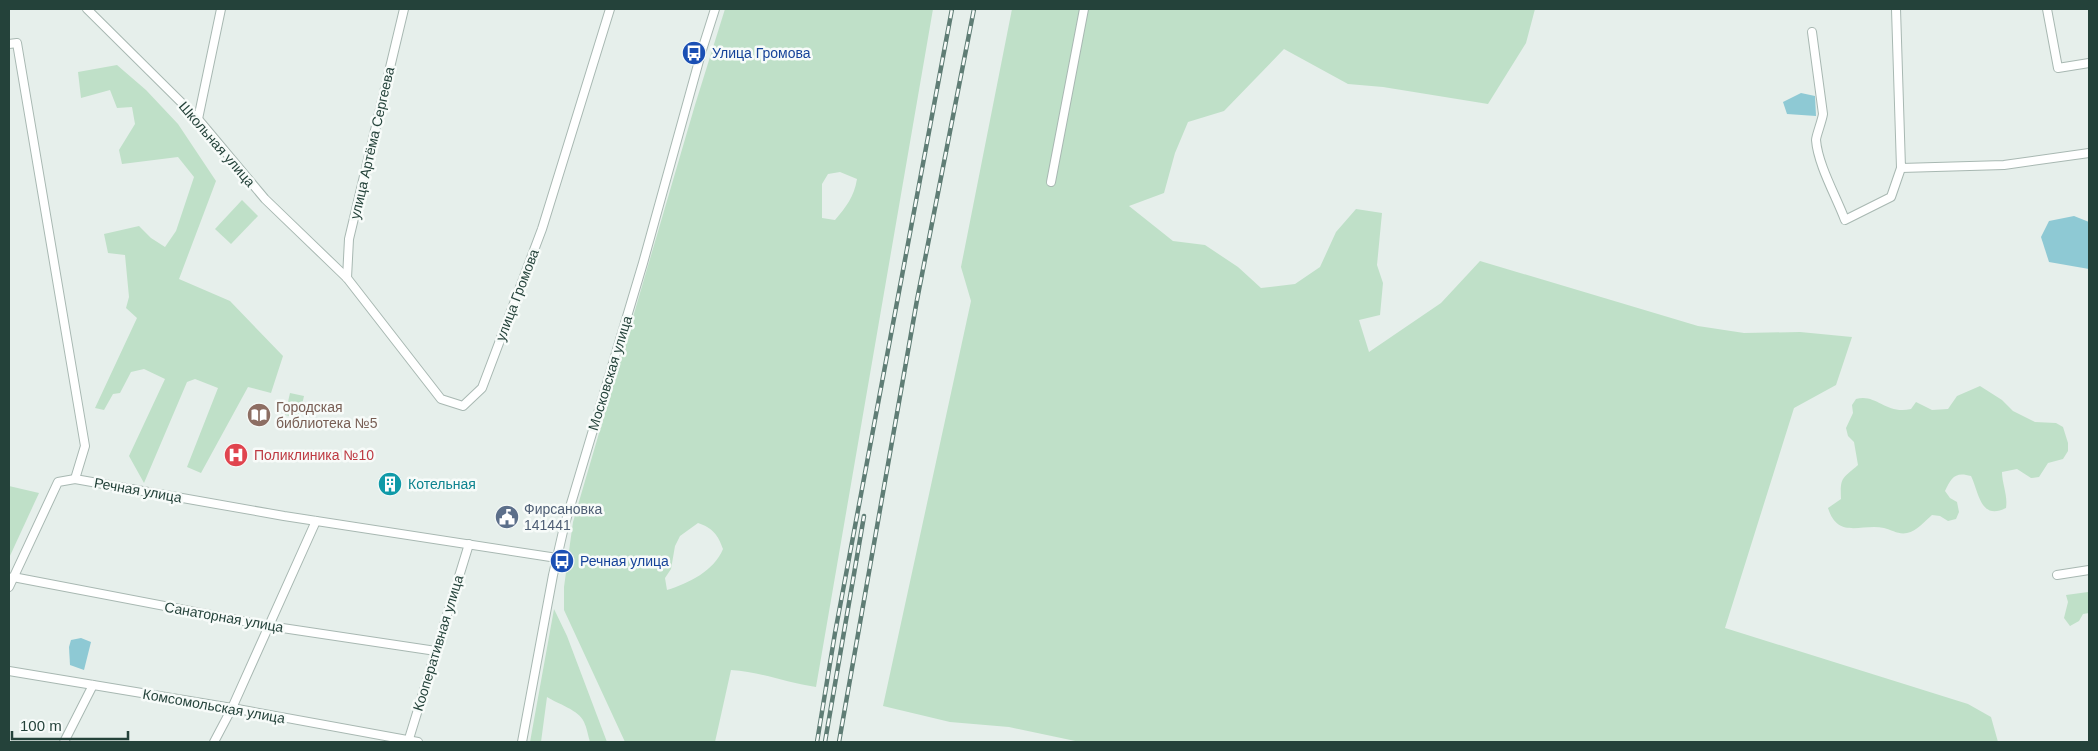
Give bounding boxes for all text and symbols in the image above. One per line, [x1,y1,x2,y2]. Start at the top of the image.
bus stop icon: Улица Громова [681,40,707,66]
place label: Улица Громова [712,45,811,61]
street label: улица Артёма Сергеева [347,65,397,221]
street label: Школьная улица [176,98,258,190]
street label: улица Громова [492,247,542,343]
street label: Московская улица [585,313,635,432]
place label: Городская библиотека №5 [276,399,378,431]
library icon: Городская библиотека №5 [246,402,272,428]
hospital icon: Поликлиника №10 [223,442,249,468]
place label: Поликлиника №10 [254,447,374,463]
building icon: Котельная [377,471,403,497]
street label: Речная улица [93,474,183,506]
place label: Котельная [408,476,476,492]
place label: Фирсановка 141441 [524,501,602,533]
public building icon: Фирсановка 141441 [494,504,520,530]
bus stop icon: Речная улица [549,548,575,574]
place label: Речная улица [580,553,669,569]
street label: Кооперативная улица [410,573,466,713]
street label: Санаторная улица [163,599,285,635]
street label: Комсомольская улица [142,686,287,726]
scale bar [12,708,129,740]
text: 100 m [20,717,62,734]

